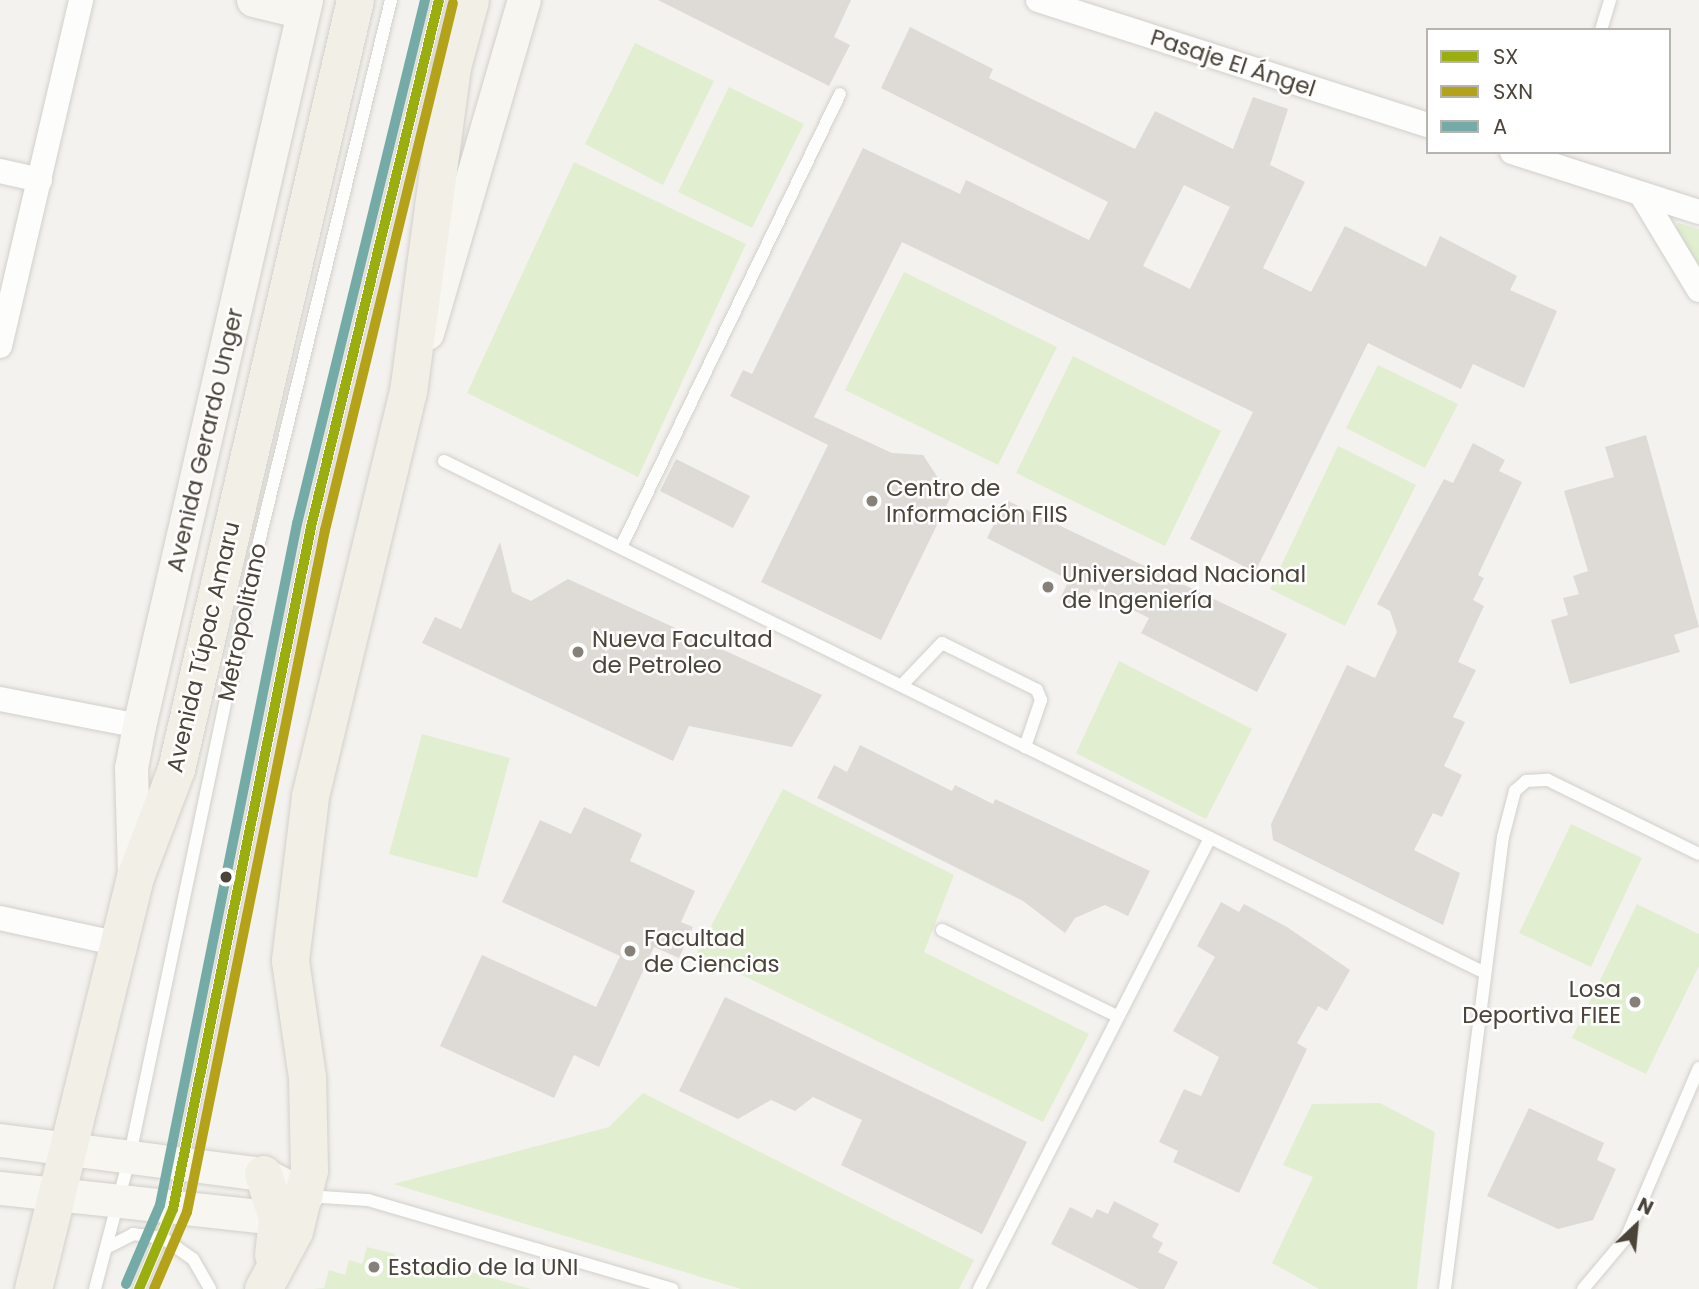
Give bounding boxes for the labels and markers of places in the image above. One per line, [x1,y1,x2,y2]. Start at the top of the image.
place label: Centro de Información FIIS [886,474,1068,528]
marker: Centro de Información FIIS [864,493,880,509]
place label: Universidad Nacional de Ingeniería [1062,560,1306,614]
marker: Universidad Nacional de Ingeniería [1040,579,1056,595]
place label: Nueva Facultad de Petroleo [592,625,773,679]
marker: Nueva Facultad de Petroleo [570,644,586,660]
unlabelled marker [219,870,233,884]
place label: Facultad de Ciencias [644,924,780,978]
marker: Facultad de Ciencias [622,943,638,959]
place label: Losa Deportiva FIEE [1462,975,1621,1029]
marker: Losa Deportiva FIEE [1627,994,1643,1010]
place label: Estadio de la UNI [388,1253,578,1281]
marker: Estadio de la UNI [366,1259,382,1275]

